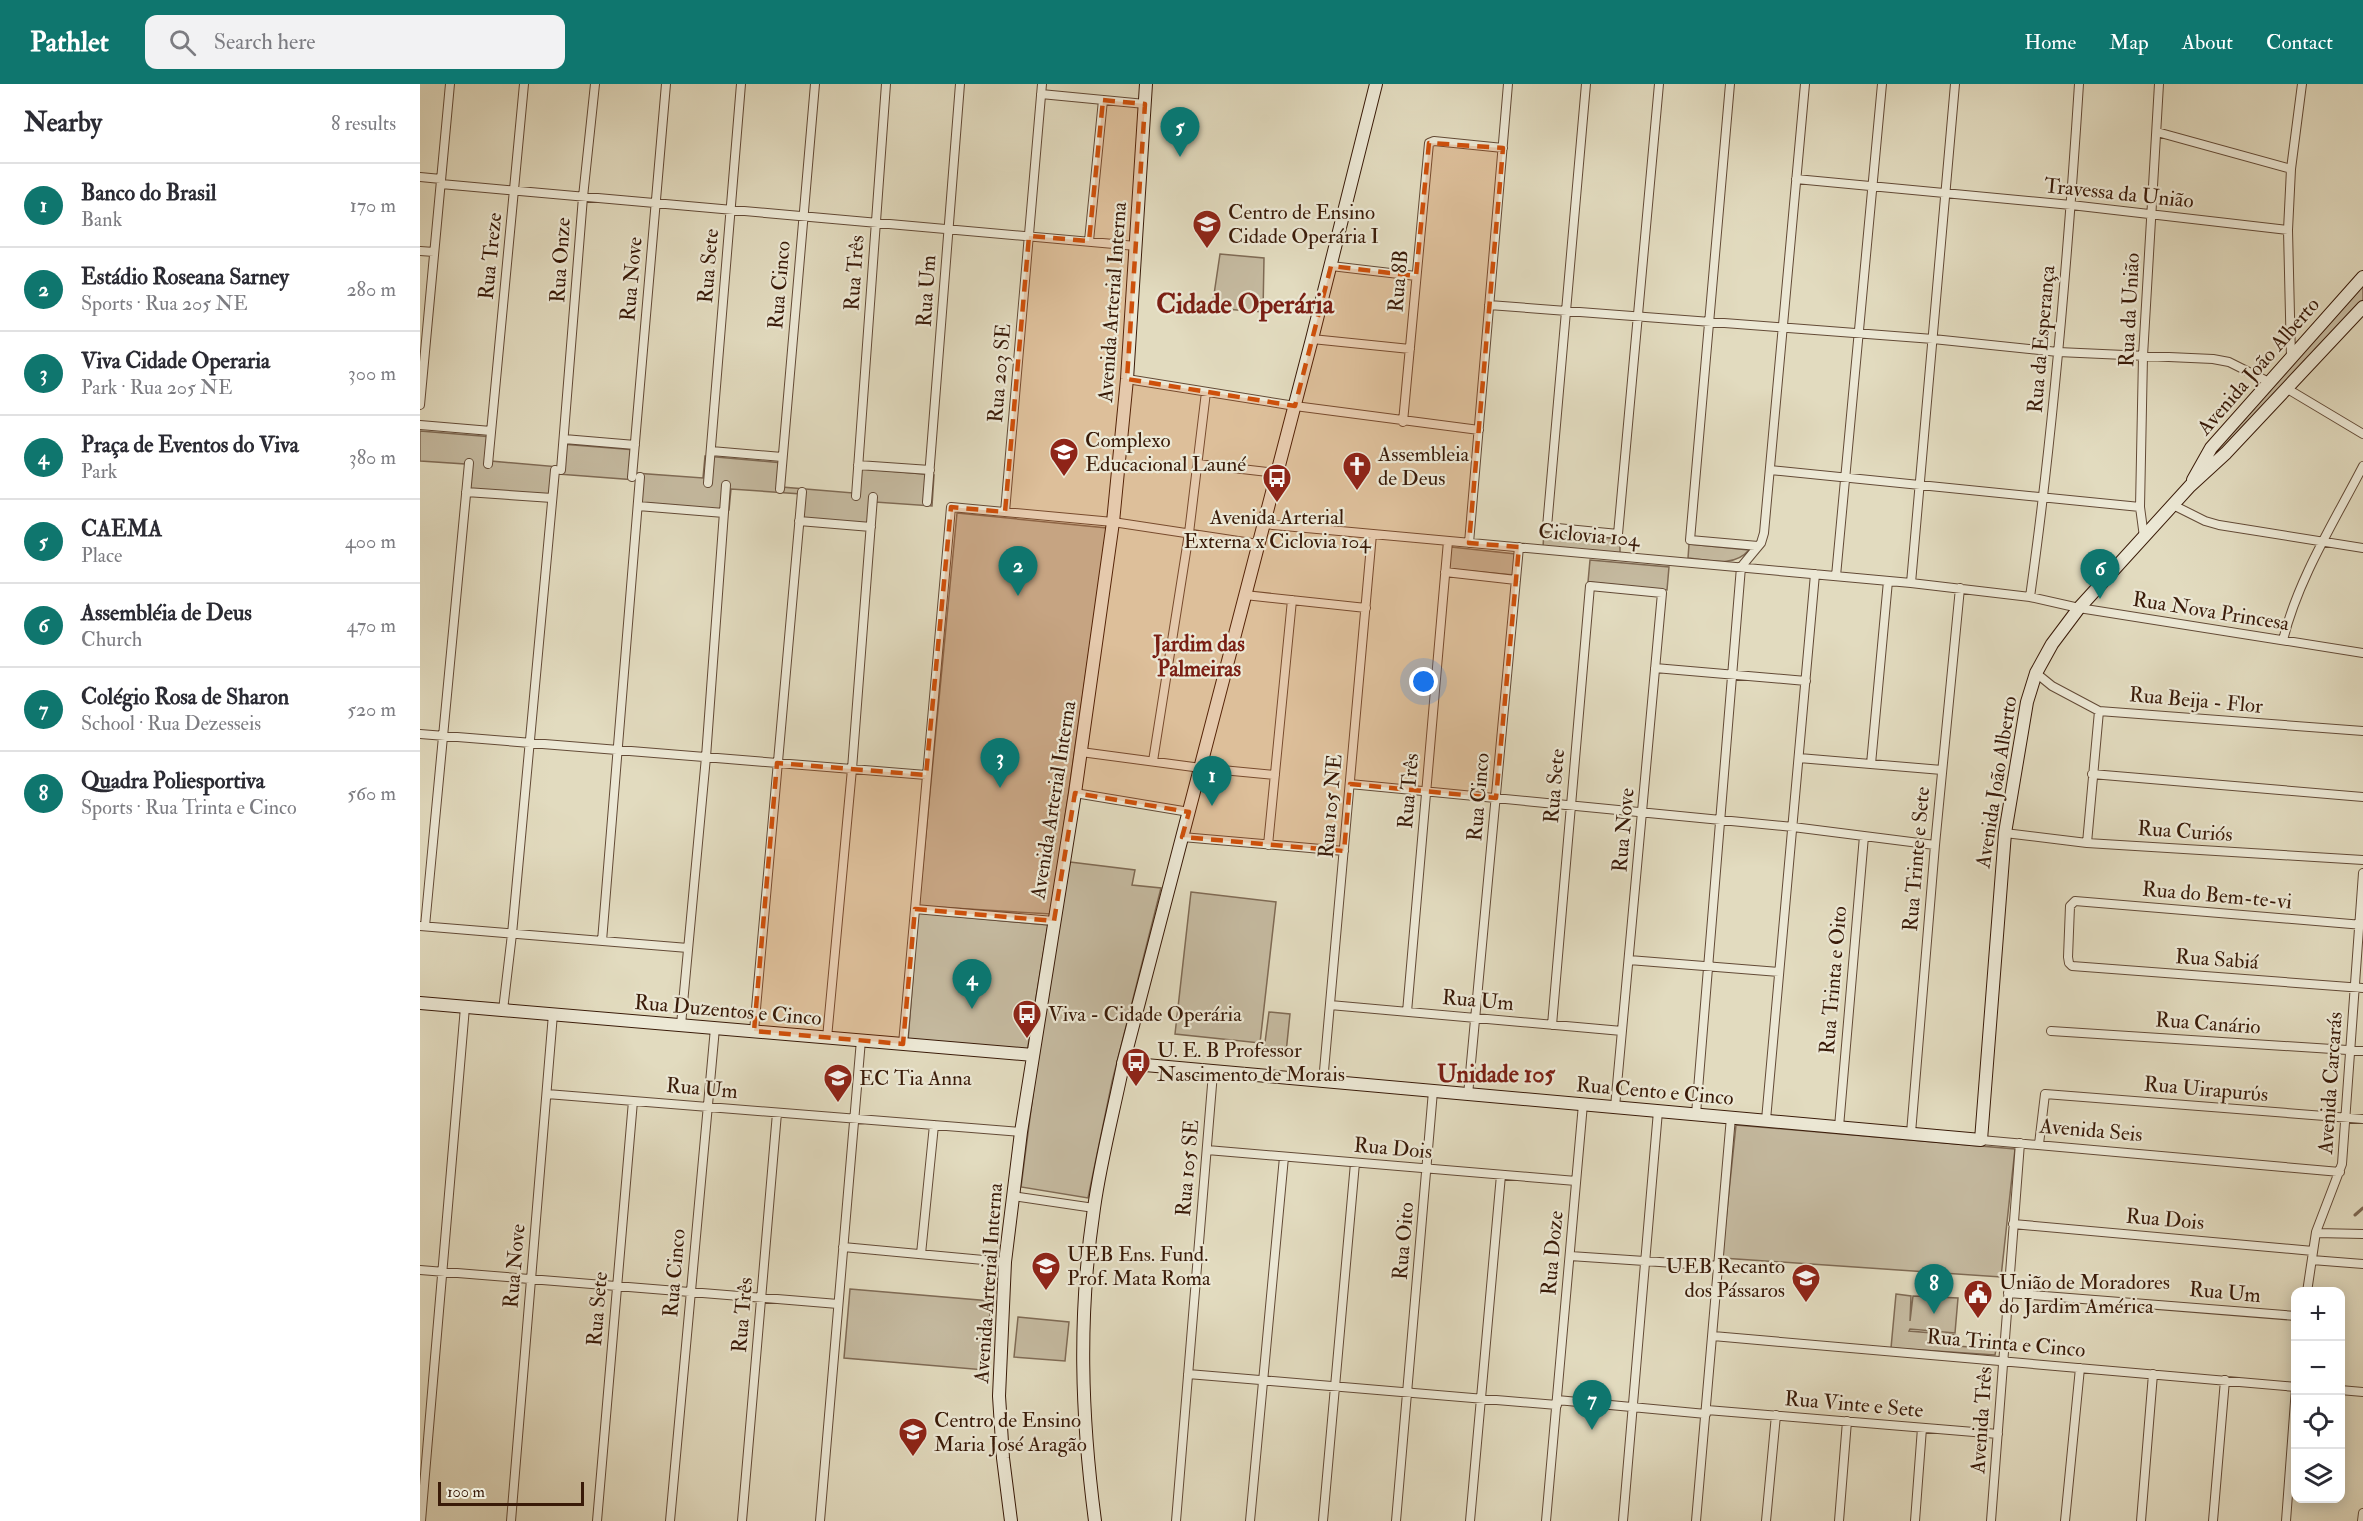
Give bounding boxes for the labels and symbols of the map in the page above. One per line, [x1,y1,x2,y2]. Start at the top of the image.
pin: 5 [1160,107,1200,157]
street label: Travessa da União [2043,172,2195,215]
place label: Centro de Ensino Cidade Operária I [1228,199,1379,250]
street label: Avenida Arterial Interna [1092,201,1133,404]
school or university icon: Centro de Ensino Cidade Operária I [1191,208,1223,250]
street label: Rua Treze [472,211,509,301]
street label: Rua Onze [544,216,577,304]
street label: Rua Sete [692,227,725,304]
street label: Rua Três [838,234,871,312]
street label: Rua Nove [614,235,649,322]
street label: Rua Cinco [762,240,797,330]
street label: Rua 8B [1382,249,1415,313]
street label: Rua da União [2113,252,2146,368]
street label: Rua Um [911,254,942,328]
street label: Rua da Esperança [2022,264,2061,414]
district label: Cidade Operária [1156,288,1335,322]
street label: Avenida João Alberto [2190,292,2326,442]
street label: Rua 203 SE [982,322,1017,424]
place label: Complexo Educacional Launé [1085,427,1246,478]
school or university icon: Complexo Educacional Launé [1048,436,1080,478]
place label: Assembleia de Deus [1377,441,1470,492]
church icon: Assembleia de Deus [1341,450,1373,492]
bus stop icon: Avenida Arterial Externa x Ciclovia 104 [1261,462,1293,504]
place label: Avenida Arterial Externa x Ciclovia 104 [1184,504,1372,555]
street label: Ciclovia 104 [1537,518,1642,554]
pin: 2 [998,546,1038,596]
pin: 6 [2080,550,2120,599]
street label: Rua Nova Princesa [2131,586,2292,637]
district label: Jardim das Palmeiras [1152,630,1245,683]
your location [1409,667,1438,696]
street label: Rua Beija - Flor [2128,681,2264,720]
street label: Avenida João Alberto [1969,694,2023,871]
street label: Avenida Arterial Interna [1024,698,1083,902]
pin: 3 [980,738,1020,788]
street label: Rua Sete [1538,747,1571,824]
street label: Rua Três [1392,752,1425,830]
street label: Rua Cinco [1461,752,1496,842]
street label: Rua 105 NE [1312,753,1348,859]
pin: 1 [1192,756,1232,806]
street label: Rua Trinte e Sete [1897,785,1936,933]
street label: Rua Nove [1606,786,1641,873]
street label: Rua Curiós [2136,815,2234,848]
street label: Rua do Bem-te-vi [2141,875,2293,916]
street label: Rua Trinta e Oito [1814,905,1853,1055]
street label: Rua Sabiá [2174,943,2260,976]
pin: 4 [952,960,992,1009]
street label: Rua Um [1441,984,1515,1017]
street label: Rua Duzentos e Cinco [633,989,823,1032]
bus stop icon: Viva - Cidade Operária [1011,998,1043,1040]
place label: Viva - Cidade Operária [1048,1001,1242,1028]
street label: Rua Canário [2154,1006,2262,1041]
street label: Avenida Carcarás [2312,1011,2349,1156]
place label: U. E. B Professor Nascimento de Morais [1157,1037,1345,1088]
bus stop icon: U. E. B Professor Nascimento de Morais [1120,1046,1152,1088]
district label: Unidade 105 [1437,1059,1555,1090]
school or university icon: EC Tia Anna [822,1062,854,1104]
place label: EC Tia Anna [859,1065,972,1092]
street label: Rua Cento e Cinco [1575,1071,1735,1112]
street label: Rua Uirapurύs [2143,1071,2269,1108]
street label: Rua Um [665,1072,739,1105]
street label: Avenida Seis [2037,1112,2144,1148]
street label: Rua 105 SE [1170,1118,1205,1218]
street label: Rua Dois [1353,1132,1433,1165]
street label: Avenida Arterial Interna [968,1182,1009,1385]
street label: Rua Oito [1387,1201,1420,1281]
street label: Rua Dois [2125,1203,2205,1236]
street label: Rua Doze [1535,1209,1570,1297]
street label: Rua Nove [497,1222,532,1309]
street label: Rua Cinco [657,1228,692,1318]
place label: UEB Ens. Fund. Prof. Mata Roma [1067,1241,1211,1292]
school or university icon: UEB Ens. Fund. Prof. Mata Roma [1030,1250,1062,1292]
place label: UEB Recanto dos Pássaros [1666,1253,1785,1304]
school or university icon: UEB Recanto dos Pássaros [1790,1262,1822,1304]
pin: 8 [1914,1264,1954,1314]
place label: União de Moradores do Jardim América [1999,1269,2170,1320]
street label: Rua Sete [581,1270,614,1347]
street label: Rua Três [726,1276,759,1354]
street label: Rua Um [2188,1276,2262,1309]
public building icon: União de Moradores do Jardim América [1962,1278,1994,1320]
street label: Rua Trinta e Cinco [1925,1323,2086,1364]
street label: Avenida Três [1964,1366,1999,1475]
pin: 7 [1572,1380,1612,1430]
street label: Rua Vinte e Sete [1784,1385,1925,1424]
place label: Centro de Ensino Maria José Aragão [934,1407,1087,1458]
school or university icon: Centro de Ensino Maria José Aragão [897,1416,929,1458]
scale bar [438,1479,584,1506]

